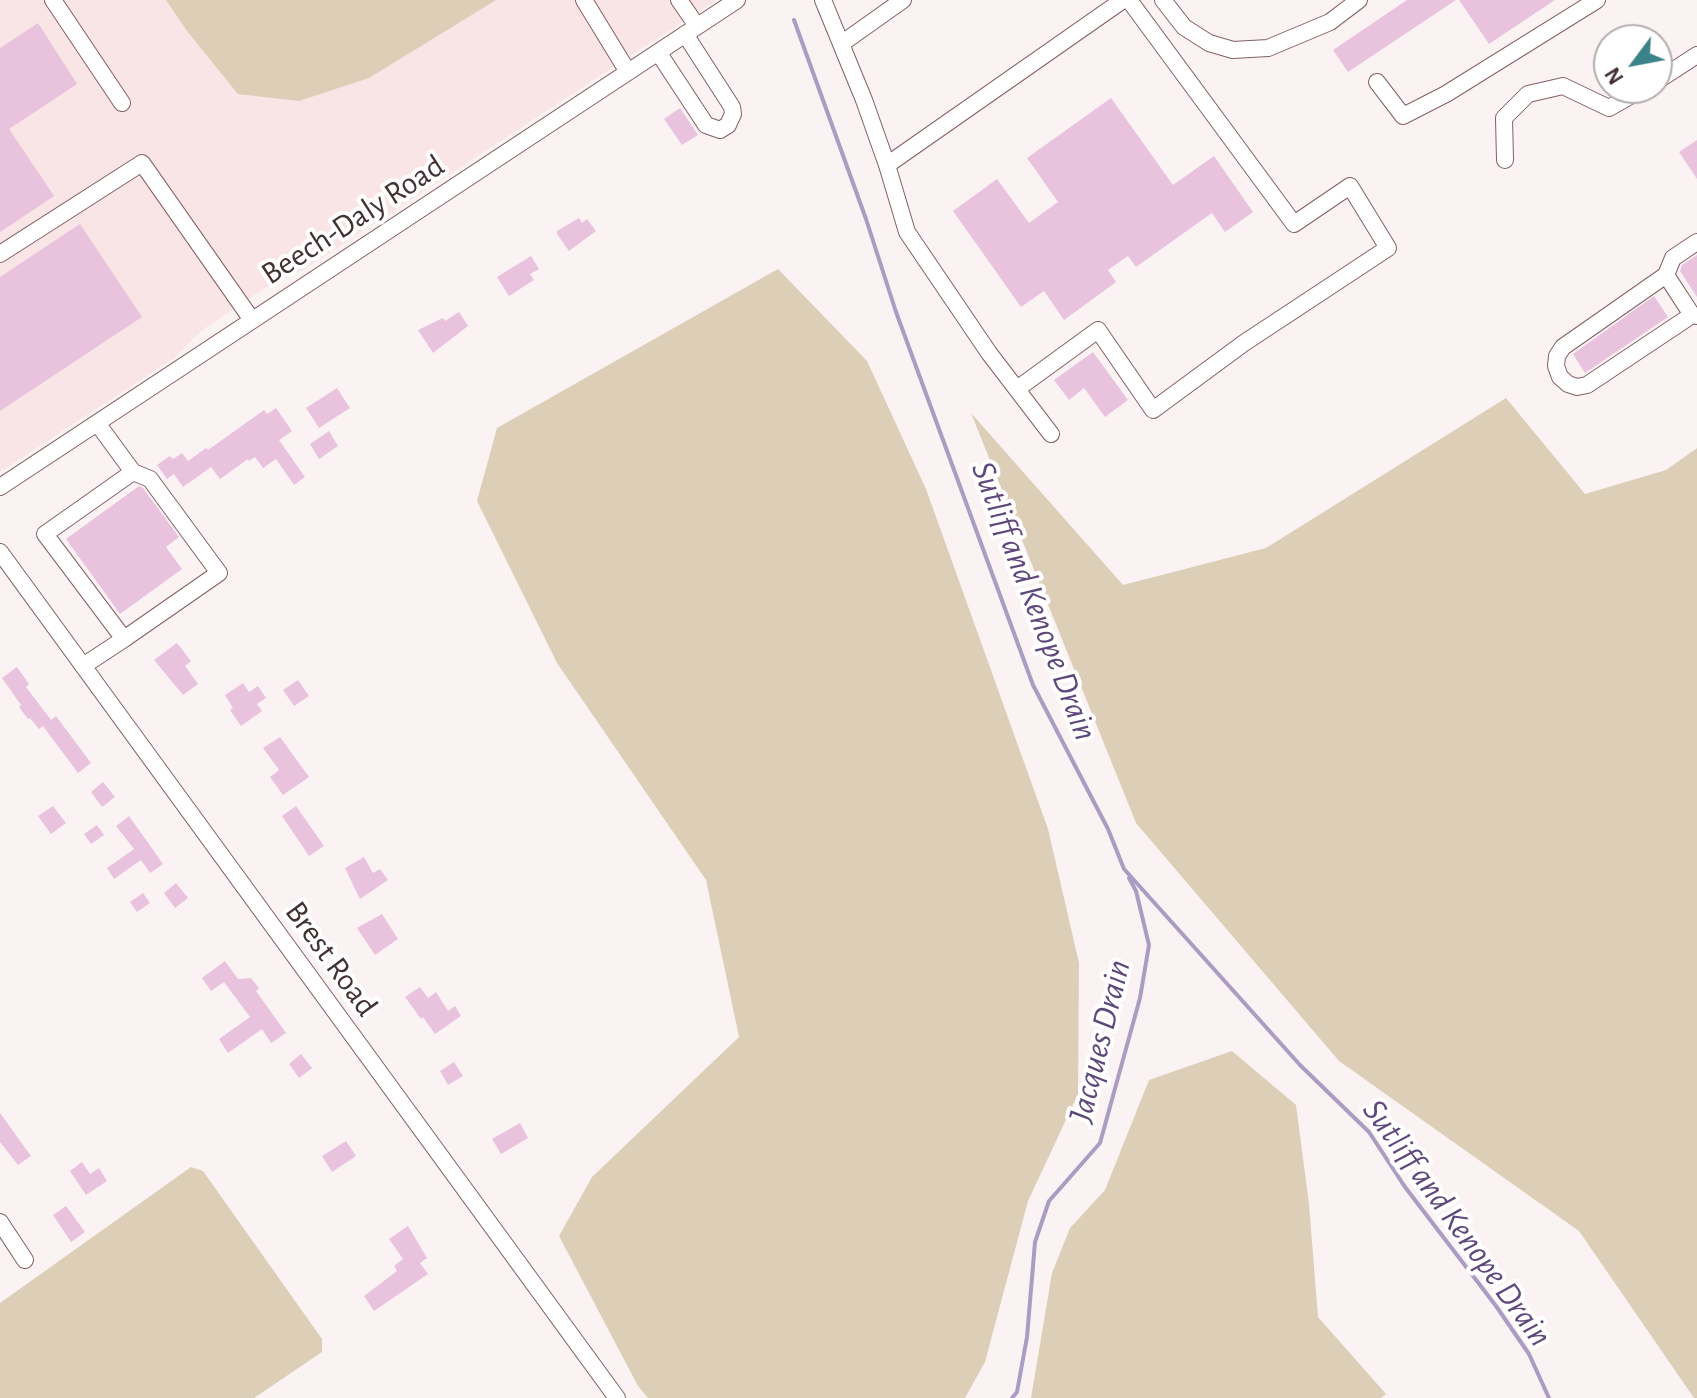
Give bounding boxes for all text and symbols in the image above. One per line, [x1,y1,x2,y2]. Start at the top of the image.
north arrow [1593,24,1673,104]
text: N [1601,63,1628,88]
street label: Beech-Daly Road [254,147,452,293]
water label: Sutliff and Kenope Drain [962,456,1106,746]
street label: Brest Road [276,894,386,1024]
water label: Jacques Drain [1060,956,1140,1126]
water label: Sutliff and Kenope Drain [1354,1091,1560,1355]

